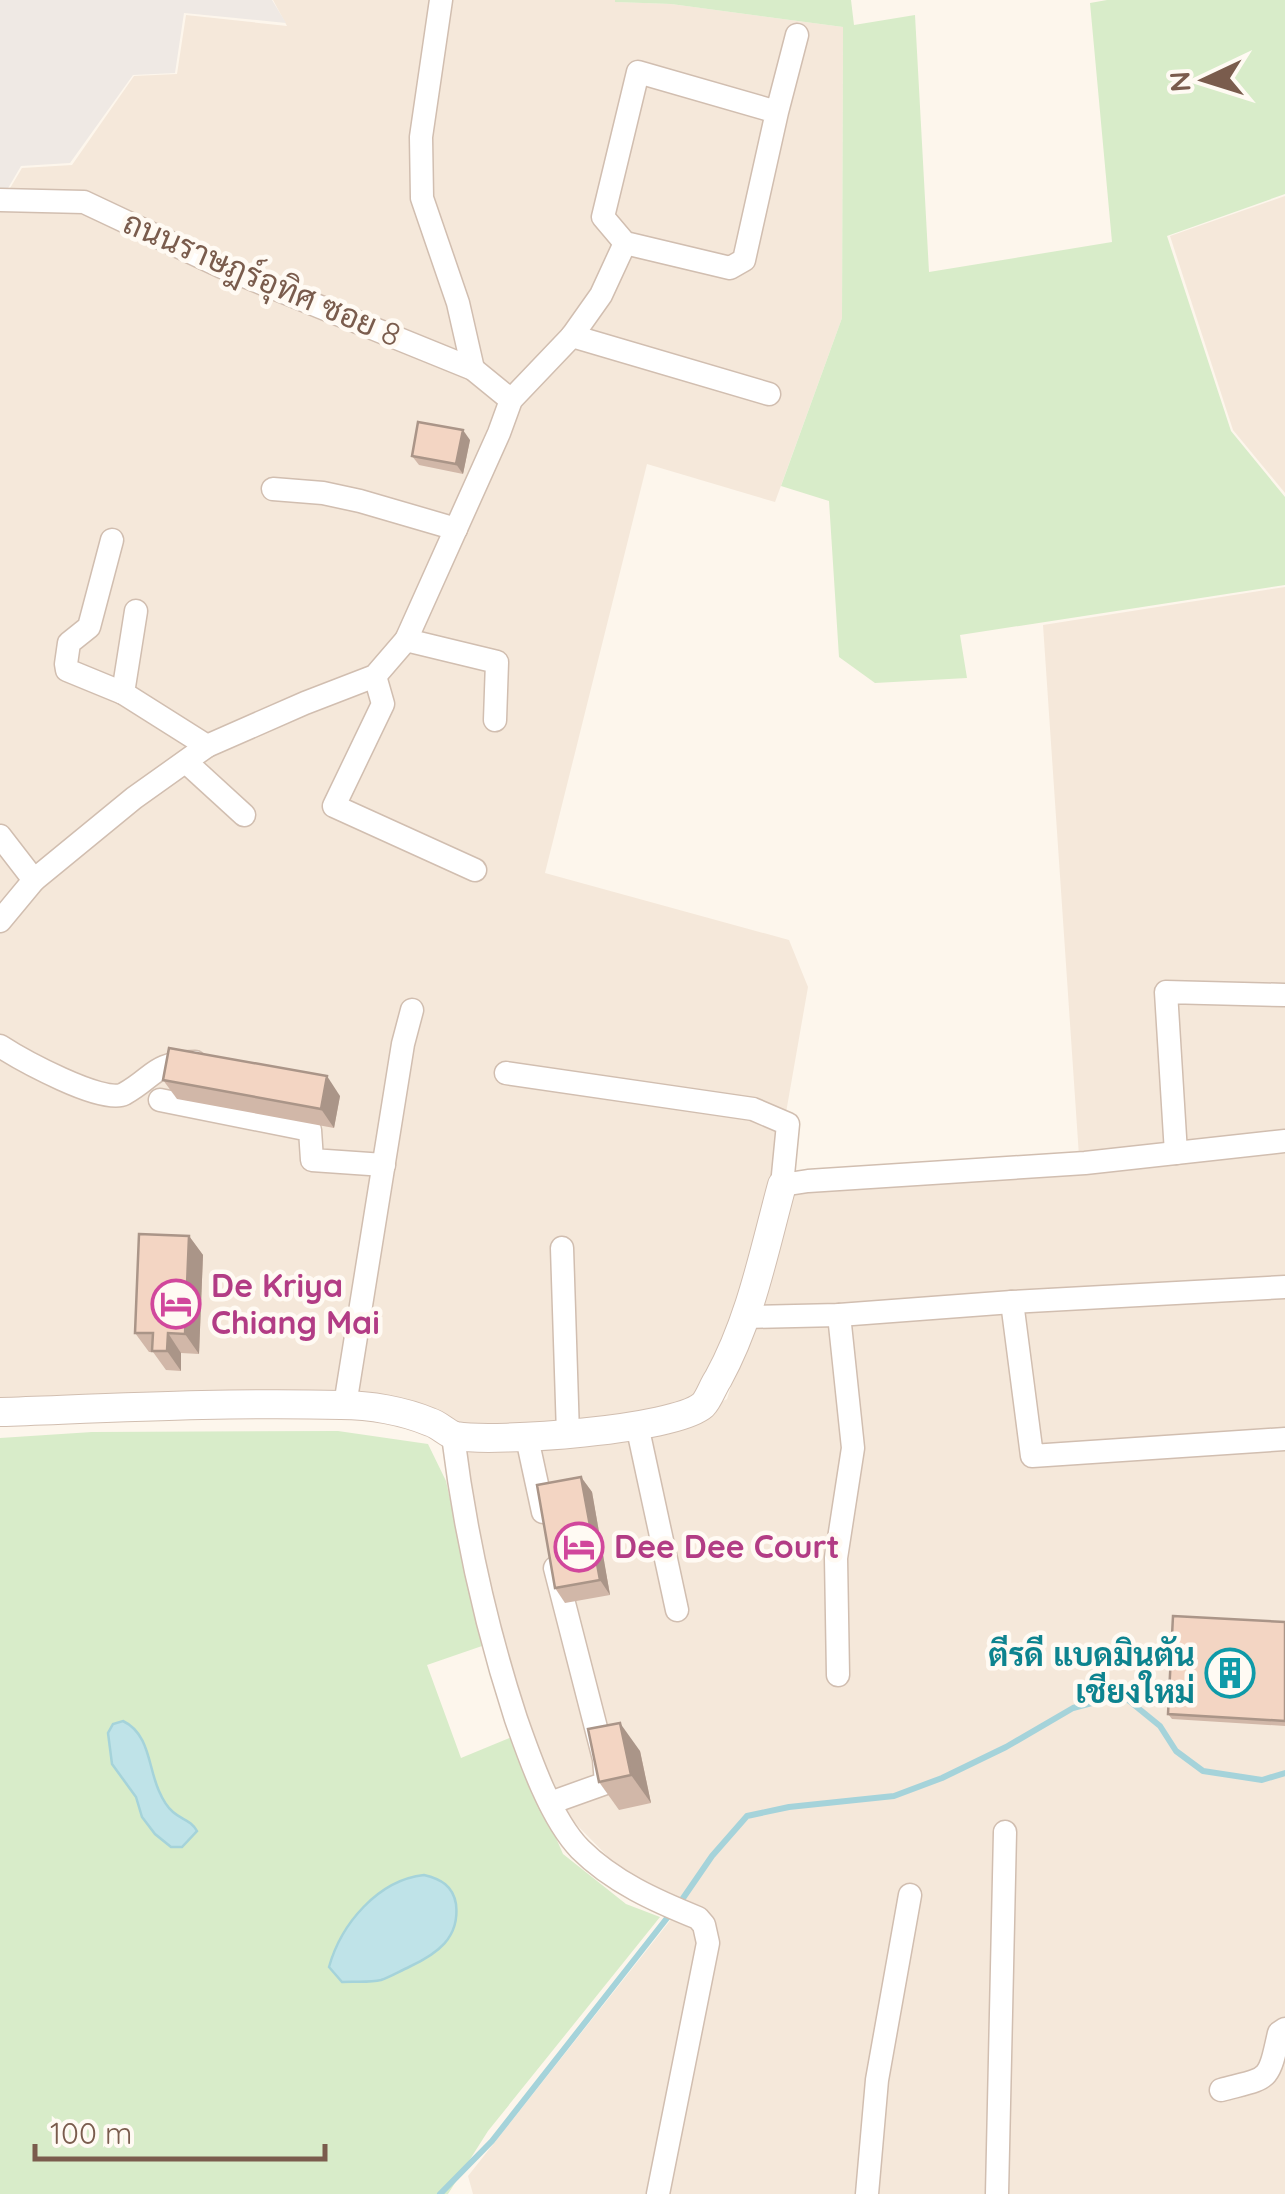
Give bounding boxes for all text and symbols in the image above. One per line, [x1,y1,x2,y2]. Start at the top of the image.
north arrow [1155,30,1255,130]
text: N [1161,70,1198,93]
street label: ถนนราษฎร์อุทิศ ซอย 8 [116,202,407,357]
place label: De Kriya Chiang Mai [211,1265,380,1342]
hotel icon: De Kriya Chiang Mai [150,1278,202,1330]
hotel icon: Dee Dee Court [553,1521,605,1573]
place label: Dee Dee Court [614,1526,840,1566]
place label: ตีรดี แบดมินตัน เชียงใหม่ [988,1634,1195,1711]
building icon: ตีรดี แบดมินตัน เชียงใหม่ [1204,1647,1256,1699]
scale bar [35,2099,325,2161]
text: 100 m [50,2114,132,2152]

